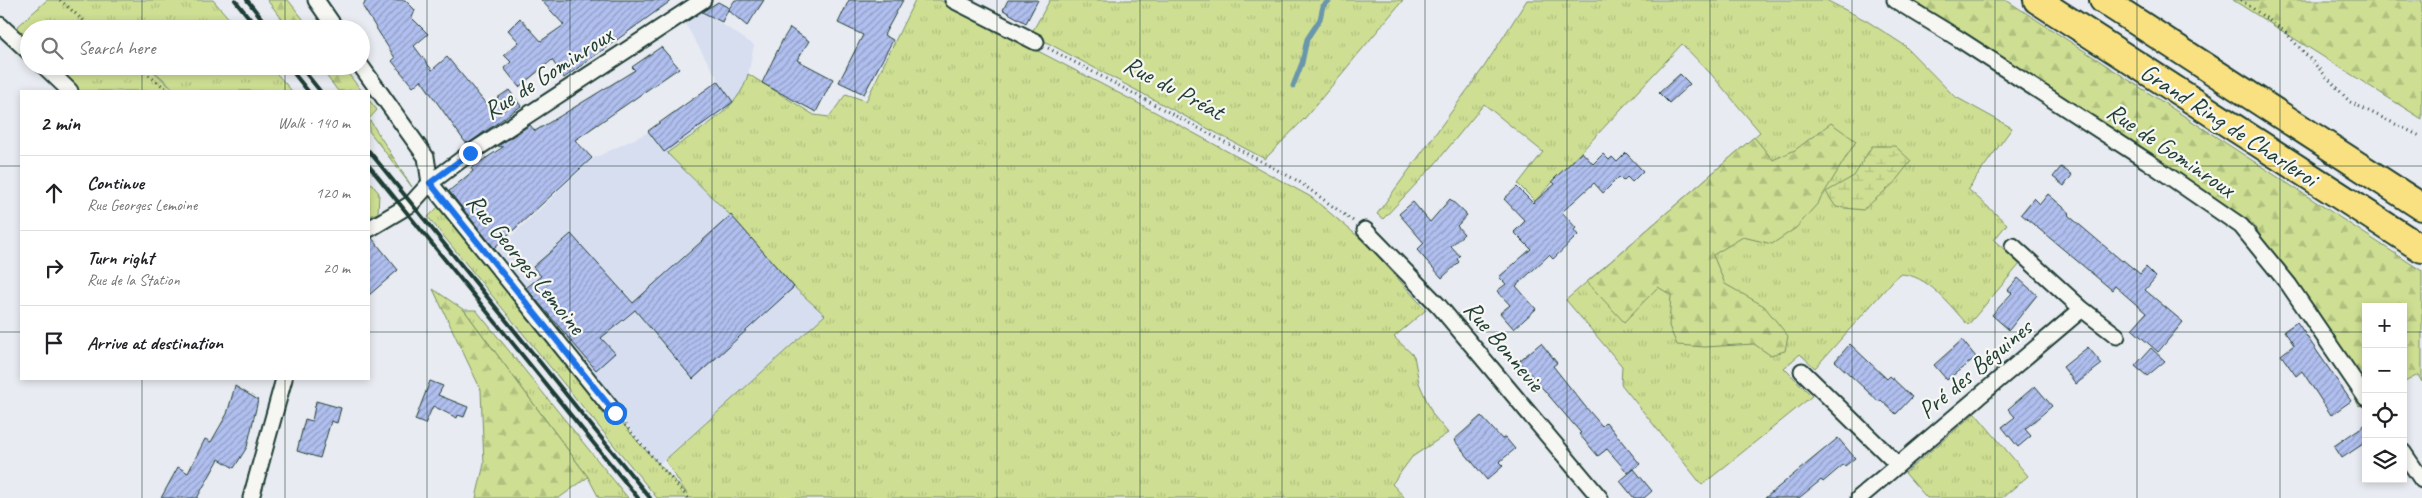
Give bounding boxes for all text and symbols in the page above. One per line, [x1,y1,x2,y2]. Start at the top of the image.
street label: Rue de Gominroux [477,18,621,127]
search box [20,20,370,75]
icon: search [38,34,66,62]
text: Search here [78,36,155,60]
street label: Rue du Préat [1118,48,1232,129]
street label: Grand Ring de Charleroi [2134,56,2326,196]
street label: Rue de Gominroux [2101,95,2243,206]
text: 2 min [40,110,80,136]
text: Walk · 140 m [278,113,350,133]
route end [459,142,482,165]
text: Continue [87,171,144,195]
icon: ahead [40,179,68,207]
text: 120 m [316,183,350,203]
street label: Rue Georges Lemoine [459,187,594,342]
text: Rue Georges Lemoine [87,195,197,215]
text: Turn right [87,246,154,270]
icon: right [40,254,68,282]
text: 20 m [323,258,350,278]
text: Rue de la Station [87,270,180,290]
street label: Rue Bonnevie [1457,294,1553,400]
map controls [2362,303,2407,483]
button: + [2362,303,2407,348]
street label: Pré des Béguines [1911,310,2040,426]
icon: arrive [40,329,68,357]
text: Arrive at destination [87,331,223,355]
button: − [2362,348,2407,393]
button: locate [2362,393,2407,438]
route start [604,402,627,425]
button: layers [2362,438,2407,483]

